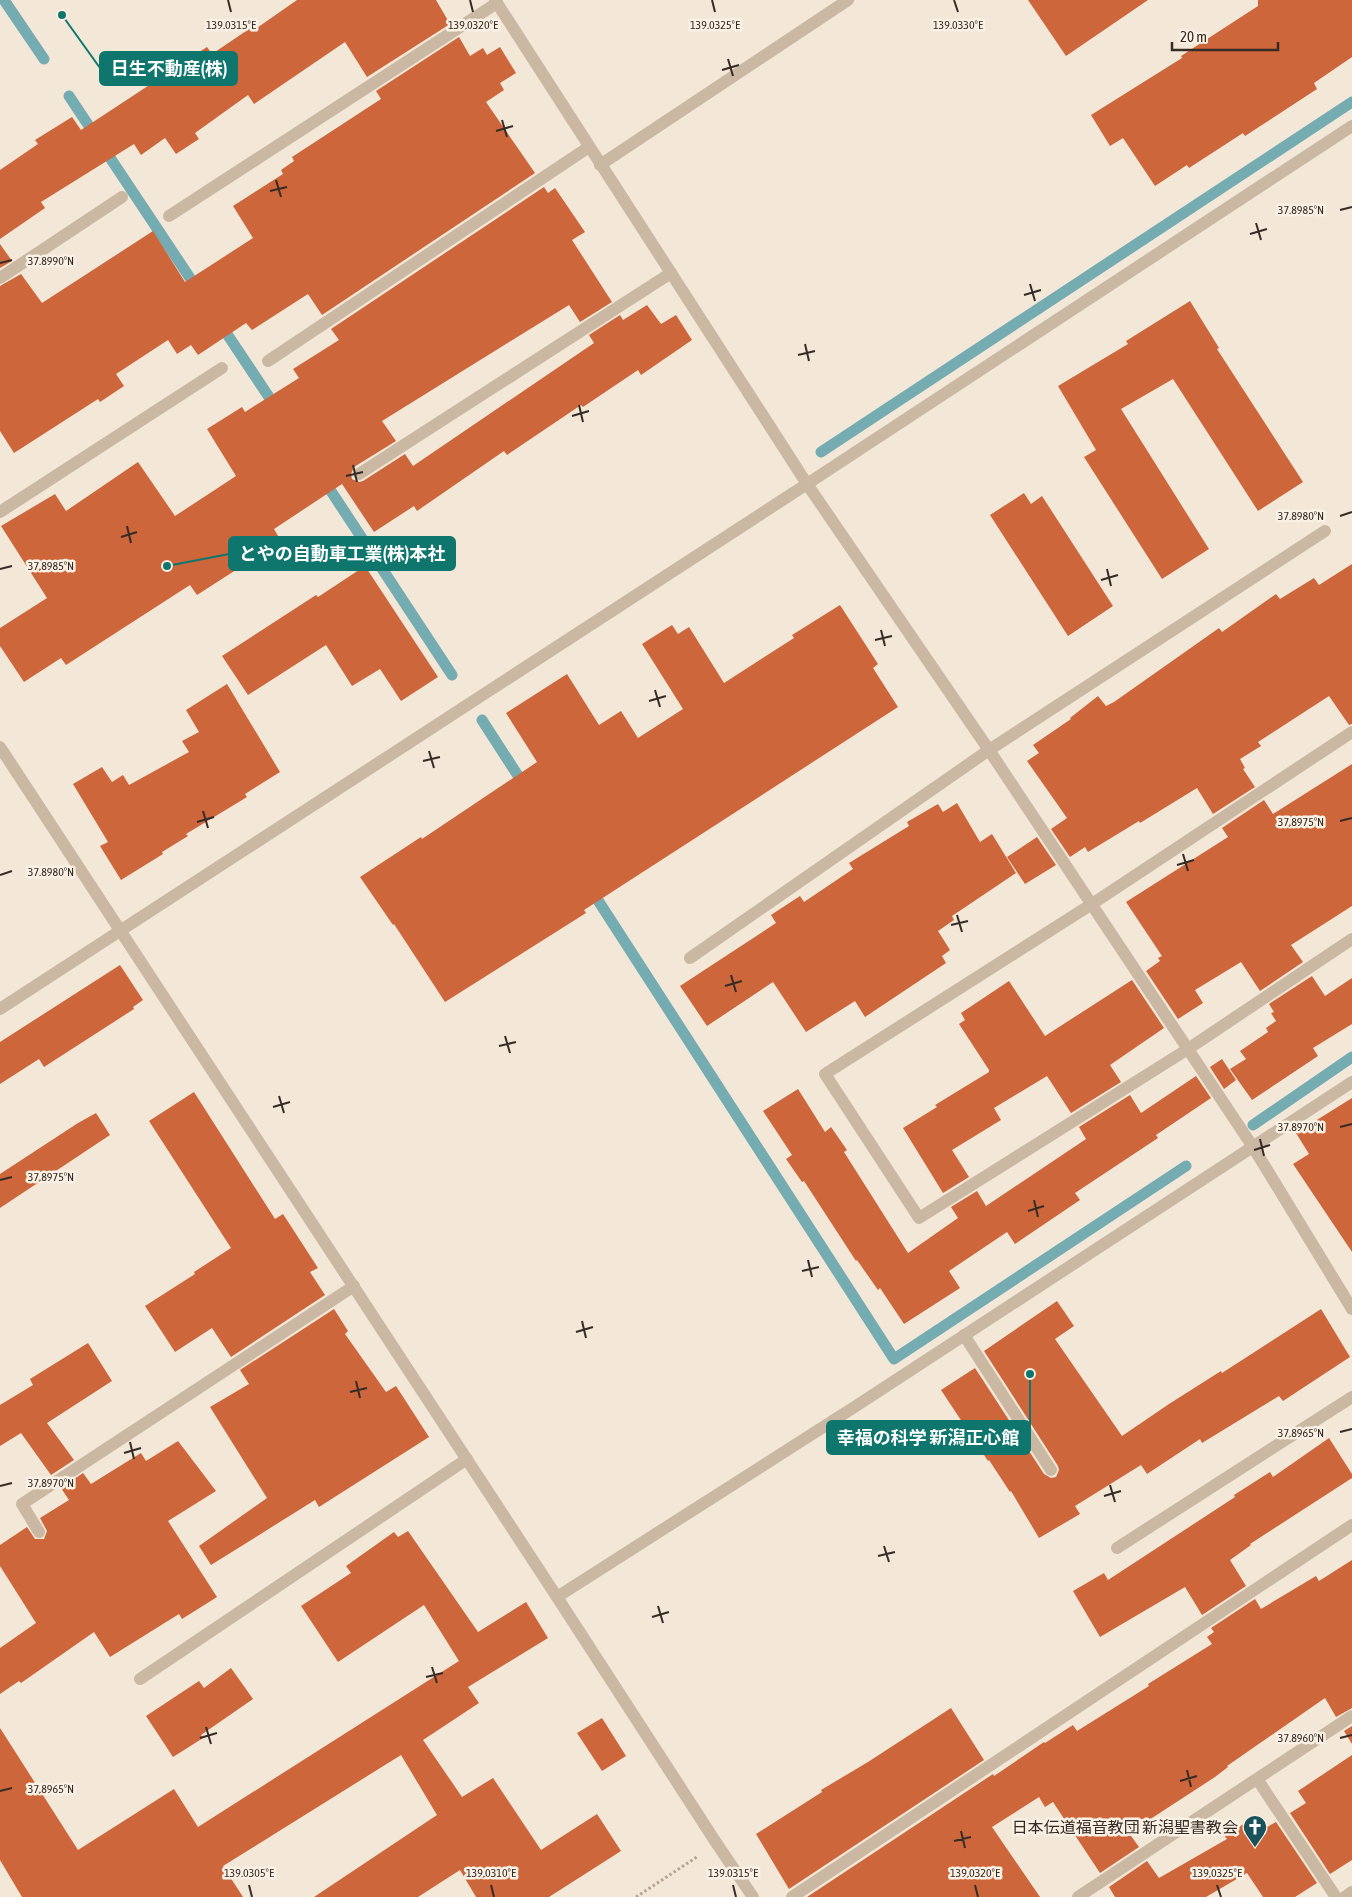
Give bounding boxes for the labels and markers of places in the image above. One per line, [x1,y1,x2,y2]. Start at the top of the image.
callout: 日生不動産(株) [100,52,237,85]
callout: とやの自動車工業(株)本社 [229,537,455,570]
callout: 幸福の科学 新潟正心館 [827,1421,1030,1454]
church icon: 日本伝道福音教団 新潟聖書教会 [1242,1814,1268,1848]
place label: 日本伝道福音教団 新潟聖書教会 [1012,1818,1238,1836]

